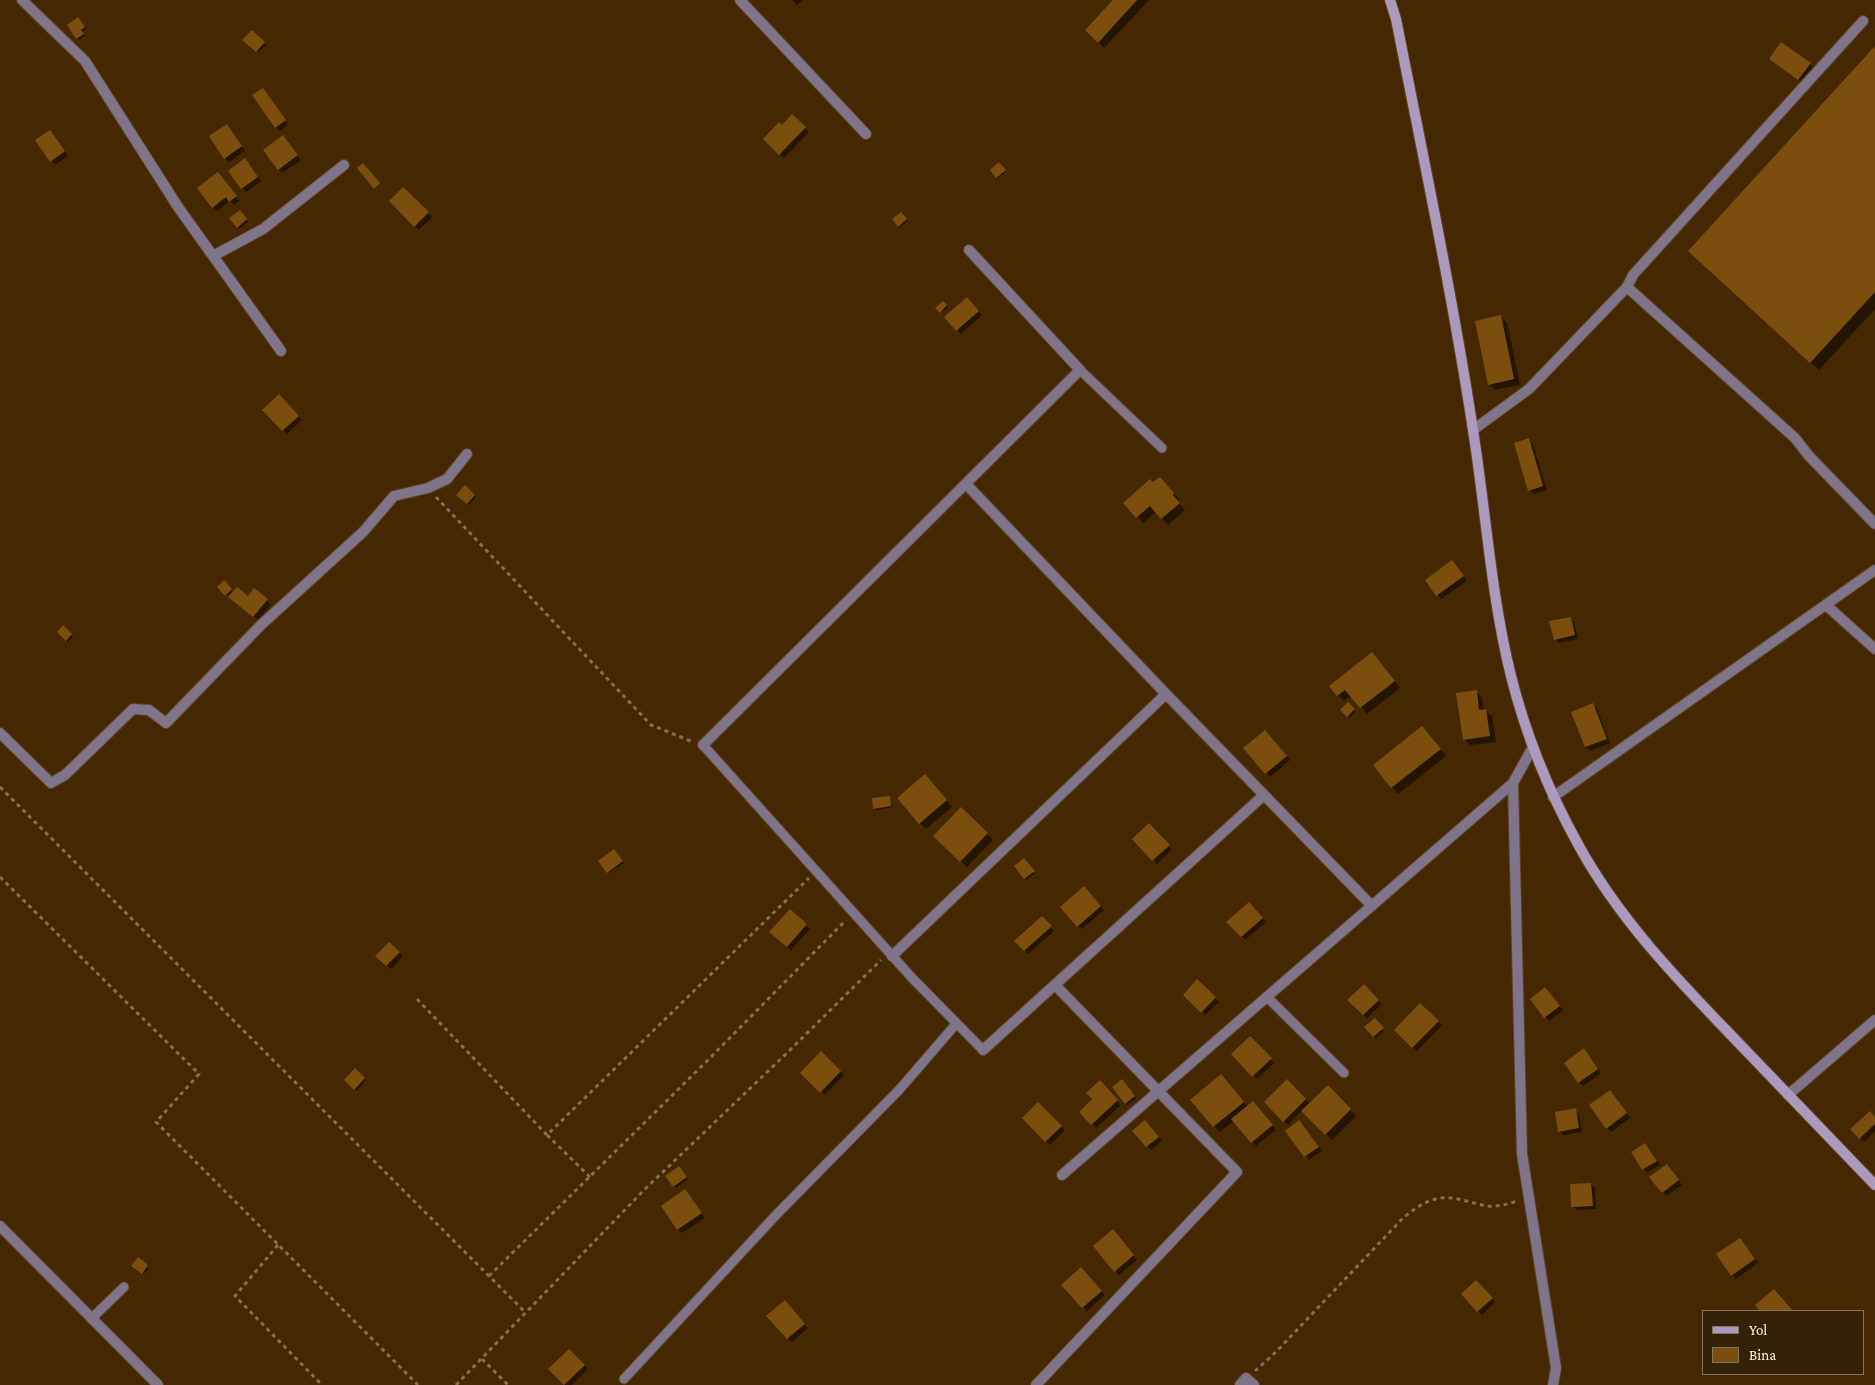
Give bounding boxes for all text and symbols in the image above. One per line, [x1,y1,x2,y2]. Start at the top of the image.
legend [1702,1310,1865,1375]
text: Yol [1749,1322,1767,1338]
text: Bina [1749,1347,1776,1363]

